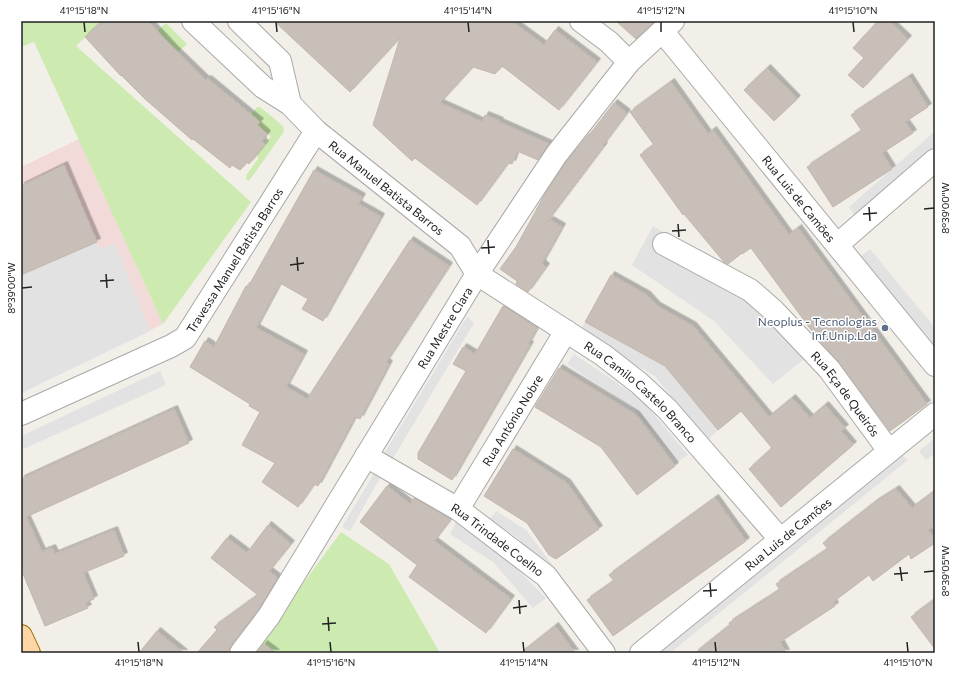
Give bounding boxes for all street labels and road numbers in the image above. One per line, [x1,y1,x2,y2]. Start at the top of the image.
street label: Rua Manuel Batista Barros [326,137,447,238]
street label: Rua Luis de Camões [760,153,838,244]
street label: Travessa Manuel Batista Barros [183,185,285,335]
street label: Rua Mestre Clara [414,284,475,371]
street label: Rua Camilo Castelo Branco [582,338,700,445]
street label: Rua Eça de Queirós [809,348,883,439]
street label: Rua António Nobre [479,372,545,468]
street label: Rua Luis de Camões [742,495,834,573]
street label: Rua Trindade Coelho [449,500,547,579]

